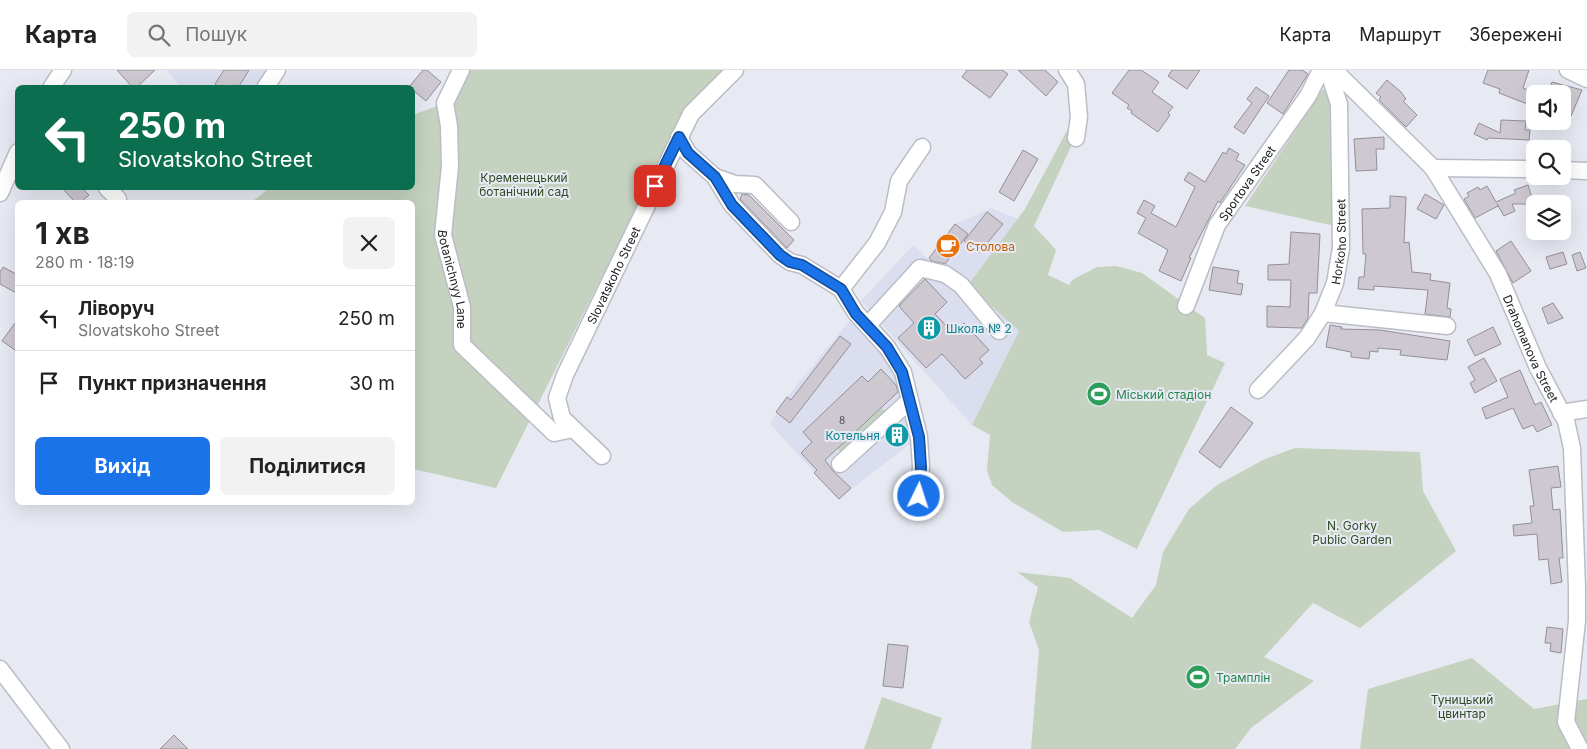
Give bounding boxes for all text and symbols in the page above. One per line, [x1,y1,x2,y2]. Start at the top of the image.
search box [127,12,477,57]
text: Карта [25,20,97,49]
icon: search [145,21,173,49]
text: Пошук [185,23,247,46]
text: Карта [1280,24,1331,45]
text: Маршрут [1359,24,1441,45]
text: Збережені [1469,24,1562,45]
map controls [1526,85,1571,240]
button: sound [1526,85,1571,130]
text: 250 m [118,104,226,146]
icon: left [35,105,100,170]
button: search [1526,140,1571,185]
street label: Sportova Street [1215,143,1278,224]
text: Slovatskoho Street [118,146,313,172]
pin [634,165,676,207]
park label: Кременецький ботанічний сад [479,170,569,199]
icon: arrive [641,172,669,200]
button: layers [1526,195,1571,240]
street label: Horkoho Street [1327,199,1349,286]
text: 1 хв [35,215,90,251]
button: close [343,217,395,269]
street label: Slovatskoho Street [583,224,643,326]
street label: Botanichnyy Lane [435,229,470,329]
cafe icon: Столова [935,233,961,259]
place label: Столова [966,239,1015,254]
text: 280 m · 18:19 [35,252,134,272]
street label: Drahomanova Street [1500,292,1562,405]
text: Ліворуч [78,297,154,320]
icon: left [35,304,63,332]
text: 250 m [338,307,395,330]
building icon: Школа № 2 [916,315,942,341]
text: Slovatskoho Street [78,320,220,340]
place label: Школа № 2 [946,321,1012,336]
icon: arrive [35,369,63,397]
text: Пункт призначення [78,372,266,395]
text: 30 m [349,372,395,395]
sports icon: Міський стадіон [1086,381,1112,407]
place label: Міський стадіон [1116,387,1211,402]
house number: 8 [839,414,845,426]
building icon: Котельня [884,422,910,448]
place label: Котельня [825,428,880,443]
button: Вихід [35,437,210,495]
button: Поділитися [220,437,395,495]
position arrow [892,469,944,521]
park label: N. Gorky Public Garden [1312,518,1392,547]
sports icon: Трамплін [1185,664,1211,690]
place label: Трамплін [1216,670,1270,685]
park label: Туницький цвинтар [1431,692,1493,721]

